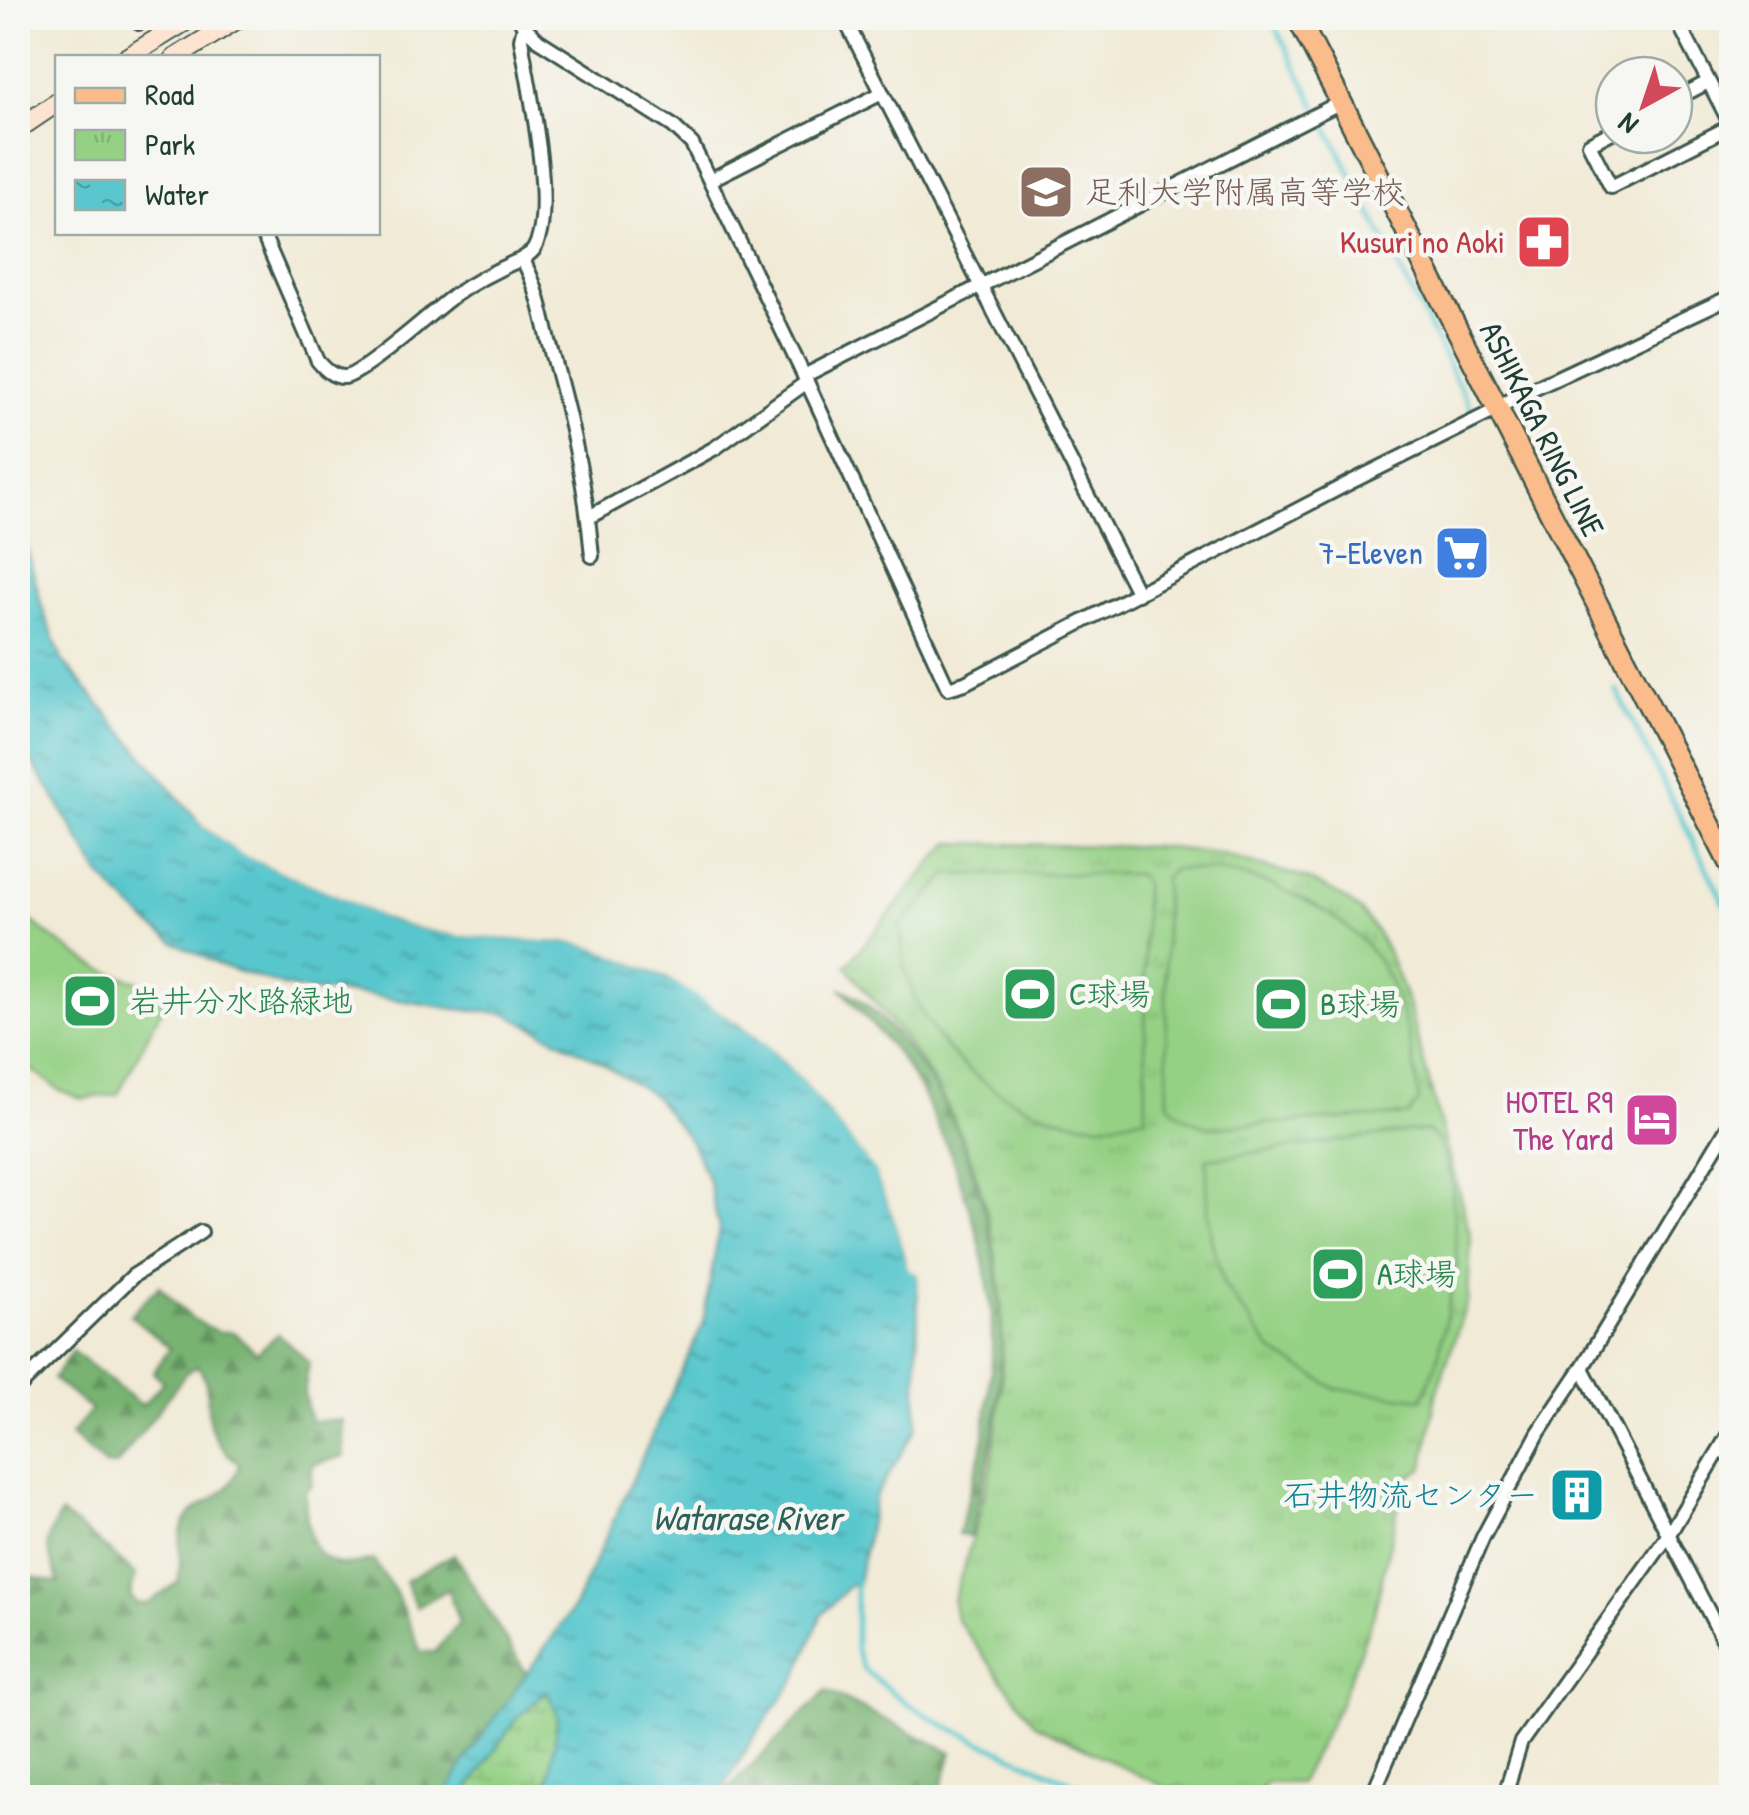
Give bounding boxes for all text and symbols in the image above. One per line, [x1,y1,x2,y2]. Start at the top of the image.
legend [55,55,380,235]
north arrow [1594,55,1694,155]
text: Road [145,74,194,114]
text: N [1610,105,1646,143]
text: Park [145,124,195,164]
school or university icon: 足利大学附属高等学校 [1016,162,1076,222]
place label: 足利大学附属高等学校 [1085,170,1405,213]
text: Water [145,174,209,214]
pharmacy icon: Kusuri no Aoki [1514,212,1574,272]
place label: Kusuri no Aoki [1340,220,1505,263]
street label: ASHIKAGA RING LINE [1470,314,1615,544]
supermarket icon: 7-Eleven [1432,523,1492,583]
place label: 7-Eleven [1319,531,1423,574]
sports icon: C球場 [1000,964,1060,1024]
sports icon: 岩井分水路緑地 [60,971,120,1031]
place label: C球場 [1069,972,1151,1015]
sports icon: B球場 [1251,974,1311,1034]
place label: 岩井分水路緑地 [129,979,353,1022]
place label: B球場 [1320,982,1400,1025]
place label: HOTEL R9 The Yard [1506,1080,1613,1160]
hotel icon: HOTEL R9 The Yard [1622,1090,1682,1150]
sports icon: A球場 [1308,1244,1368,1304]
place label: A球場 [1377,1252,1457,1295]
building icon: 石井物流センター [1547,1465,1607,1525]
place label: 石井物流センター [1283,1473,1538,1516]
water label: Watarase River [653,1494,846,1541]

